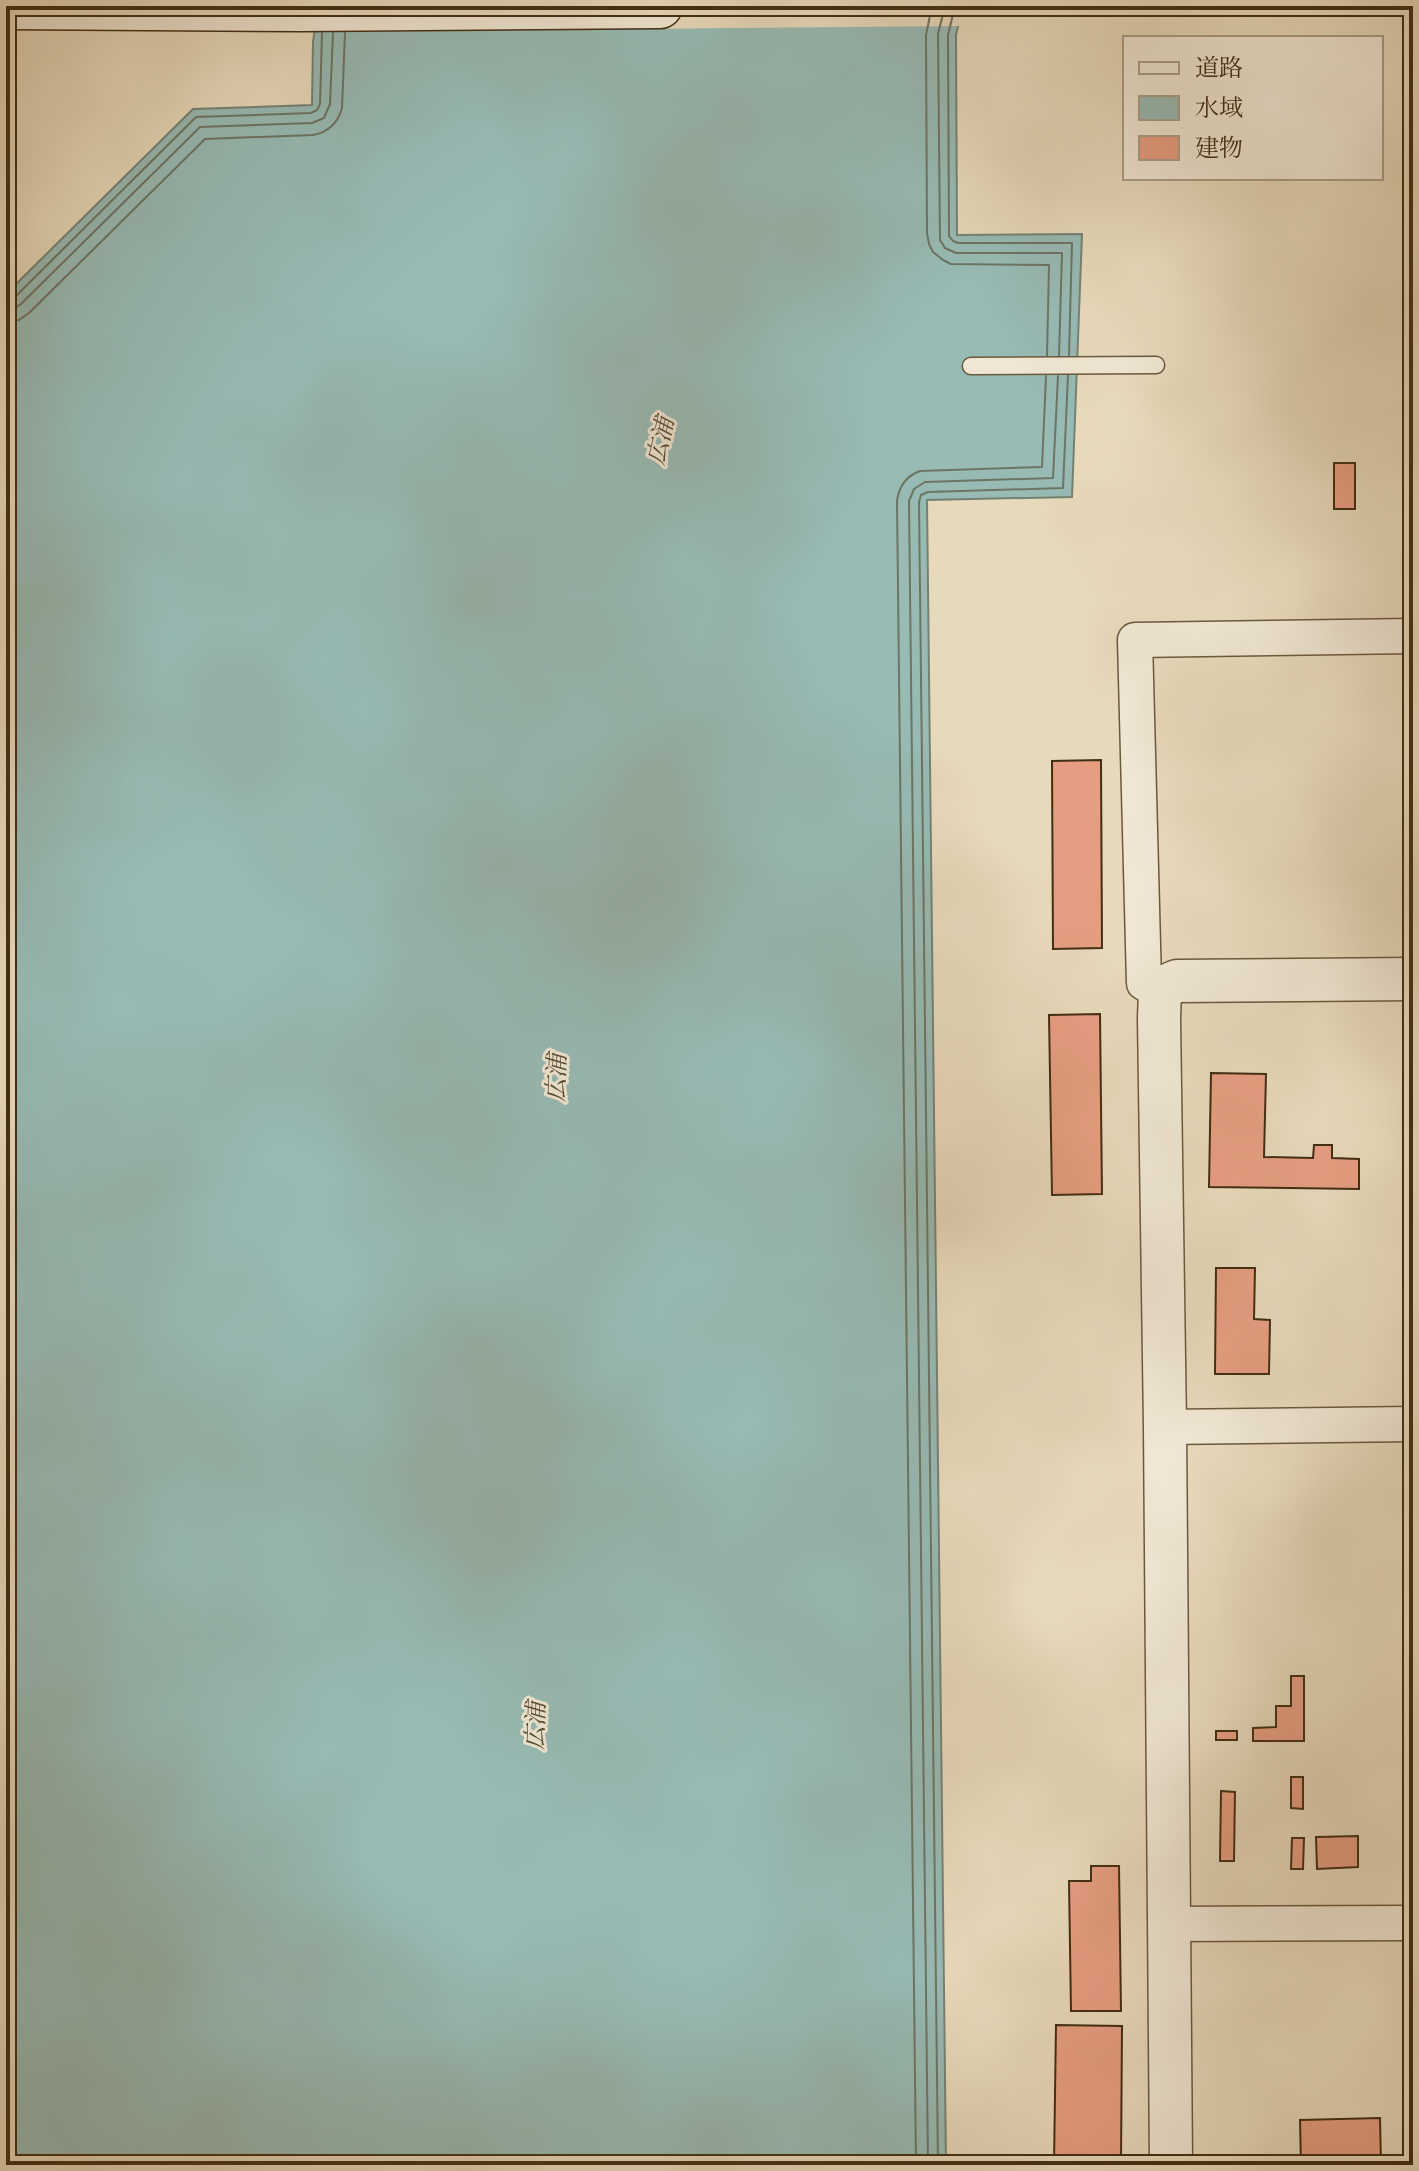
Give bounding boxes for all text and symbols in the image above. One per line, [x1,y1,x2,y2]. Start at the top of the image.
legend [1123,36,1383,180]
text: 道路 [1195,53,1243,82]
text: 水域 [1195,93,1243,122]
text: 建物 [1195,133,1243,162]
water label: 広浦 [640,410,680,468]
water label: 広浦 [541,1050,571,1102]
water label: 広浦 [520,1698,550,1750]

